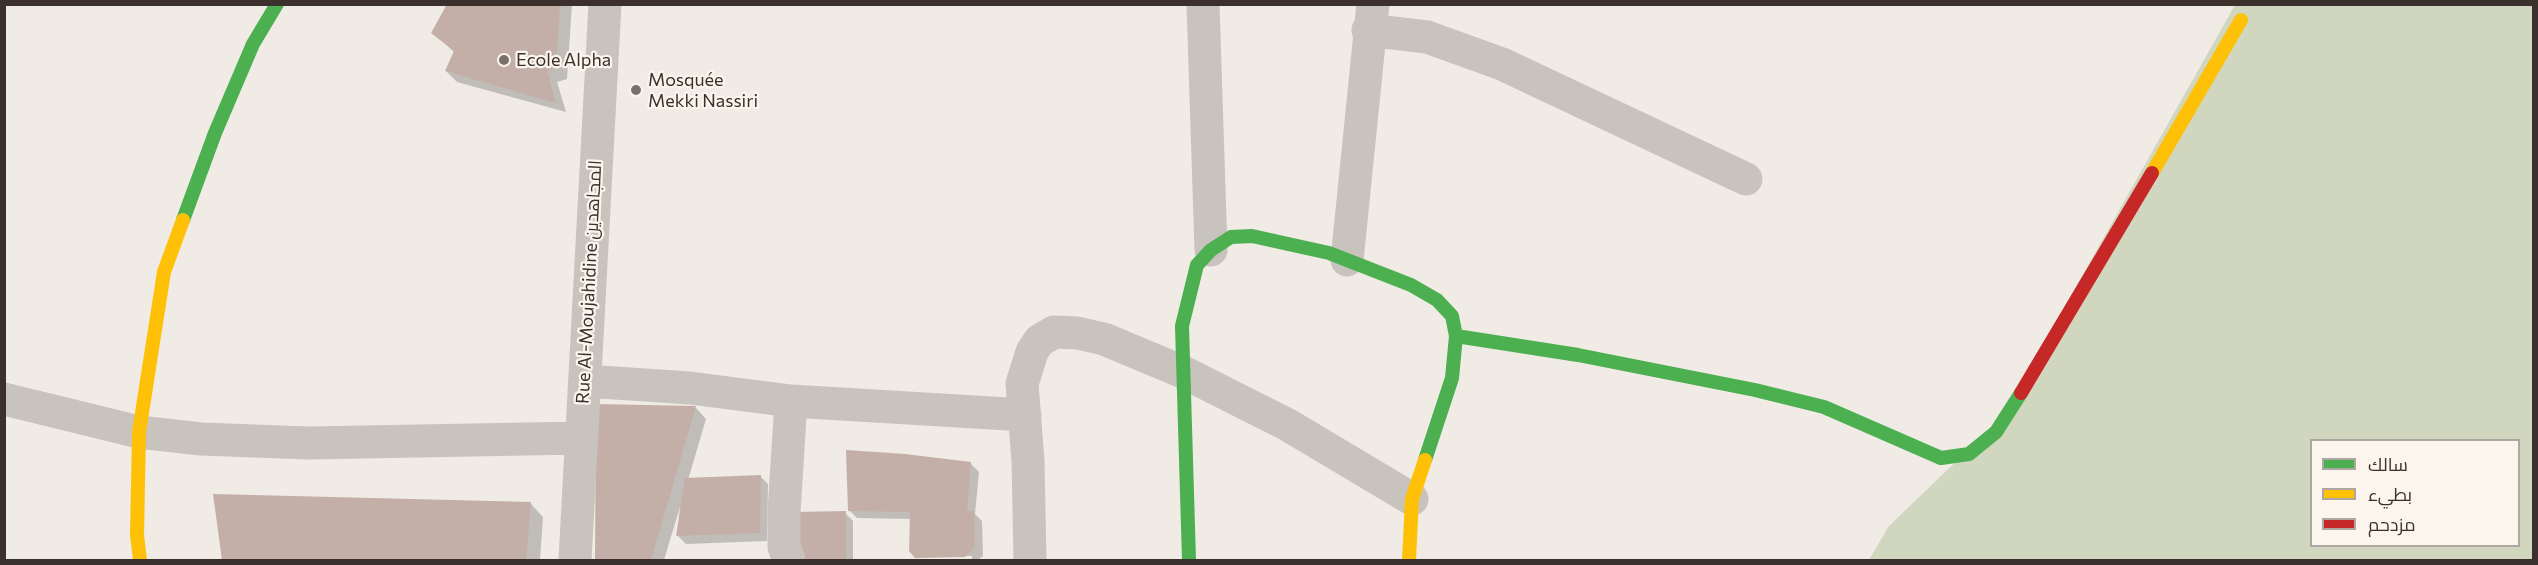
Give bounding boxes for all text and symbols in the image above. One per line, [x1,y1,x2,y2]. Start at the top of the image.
place label: Ecole Alpha [516,49,611,71]
marker: Ecole Alpha [497,53,511,67]
place label: Mosquée Mekki Nassiri [648,69,758,112]
marker: Mosquée Mekki Nassiri [629,83,643,97]
street label: Rue Al-Moujahidine المجاهدين [572,160,606,404]
legend [2310,439,2520,547]
text: سالك [2368,453,2408,475]
text: بطيء [2368,483,2412,505]
text: مزدحم [2368,513,2416,535]

